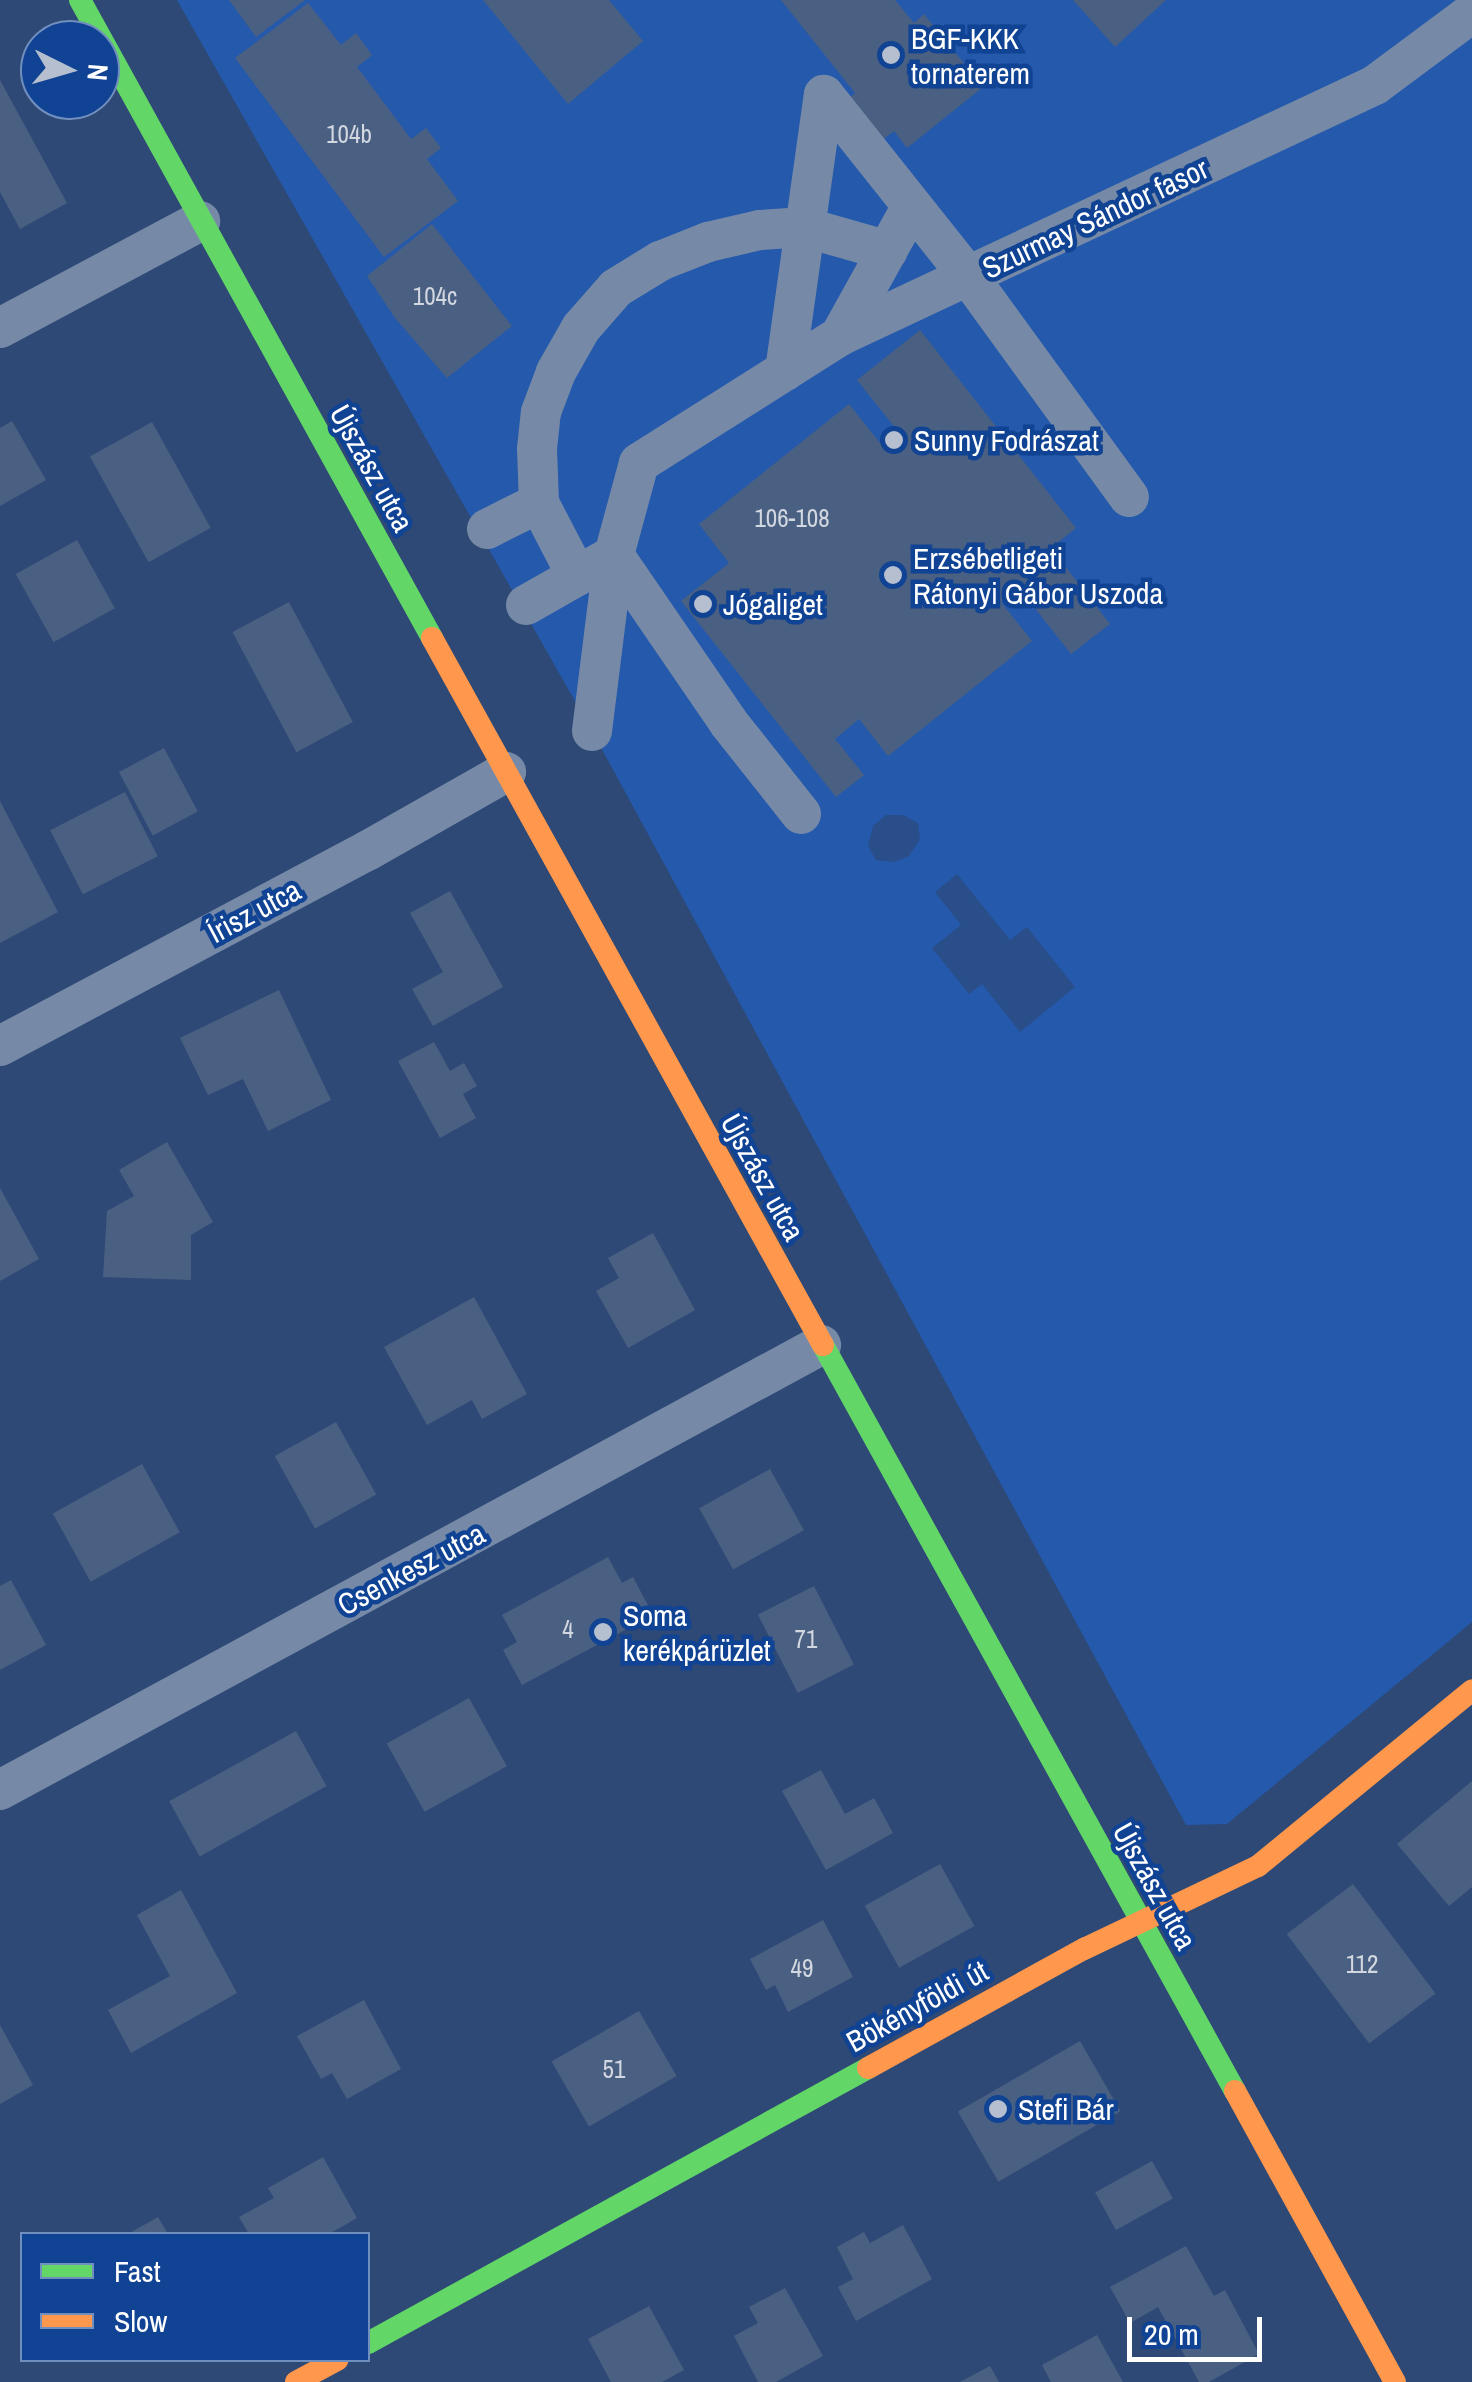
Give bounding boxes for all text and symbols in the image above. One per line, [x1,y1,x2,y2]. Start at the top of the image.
north arrow [20,20,120,120]
place label: BGF-KKK tornaterem [911,20,1030,90]
marker: BGF-KKK tornaterem [880,44,902,66]
text: N [78,63,118,82]
house number: 104b [326,119,372,149]
street label: Szurmay Sándor fasor [976,150,1214,286]
house number: 104c [413,281,457,311]
street label: Újszász utca [322,398,422,538]
place label: Sunny Fodrászat [914,422,1099,458]
marker: Sunny Fodrászat [883,429,905,451]
house number: 106-108 [754,503,830,533]
place label: Erzsébetligeti Rátonyi Gábor Uszoda [913,540,1163,610]
marker: Erzsébetligeti Rátonyi Gábor Uszoda [882,564,904,586]
place label: Jógaliget [723,586,823,622]
marker: Jógaliget [692,593,714,615]
street label: Írisz utca [201,872,307,950]
street label: Újszász utca [713,1107,813,1247]
street label: Csenkesz utca [331,1515,491,1623]
place label: Soma kerékpárüzlet [623,1597,771,1668]
house number: 4 [562,1614,574,1644]
marker: Soma kerékpárüzlet [592,1621,614,1643]
house number: 71 [795,1624,817,1654]
street label: Újszász utca [1105,1816,1205,1956]
house number: 112 [1346,1949,1378,1979]
street label: Bökényföldi út [840,1952,994,2060]
house number: 49 [791,1953,813,1983]
house number: 51 [603,2054,625,2084]
place label: Stefi Bár [1018,2091,1114,2127]
marker: Stefi Bár [987,2098,1009,2120]
legend [20,2232,370,2362]
text: Fast [114,2251,161,2291]
scale bar [1132,2297,1267,2359]
text: Slow [114,2301,167,2341]
text: 20 m [1144,2314,1199,2354]

